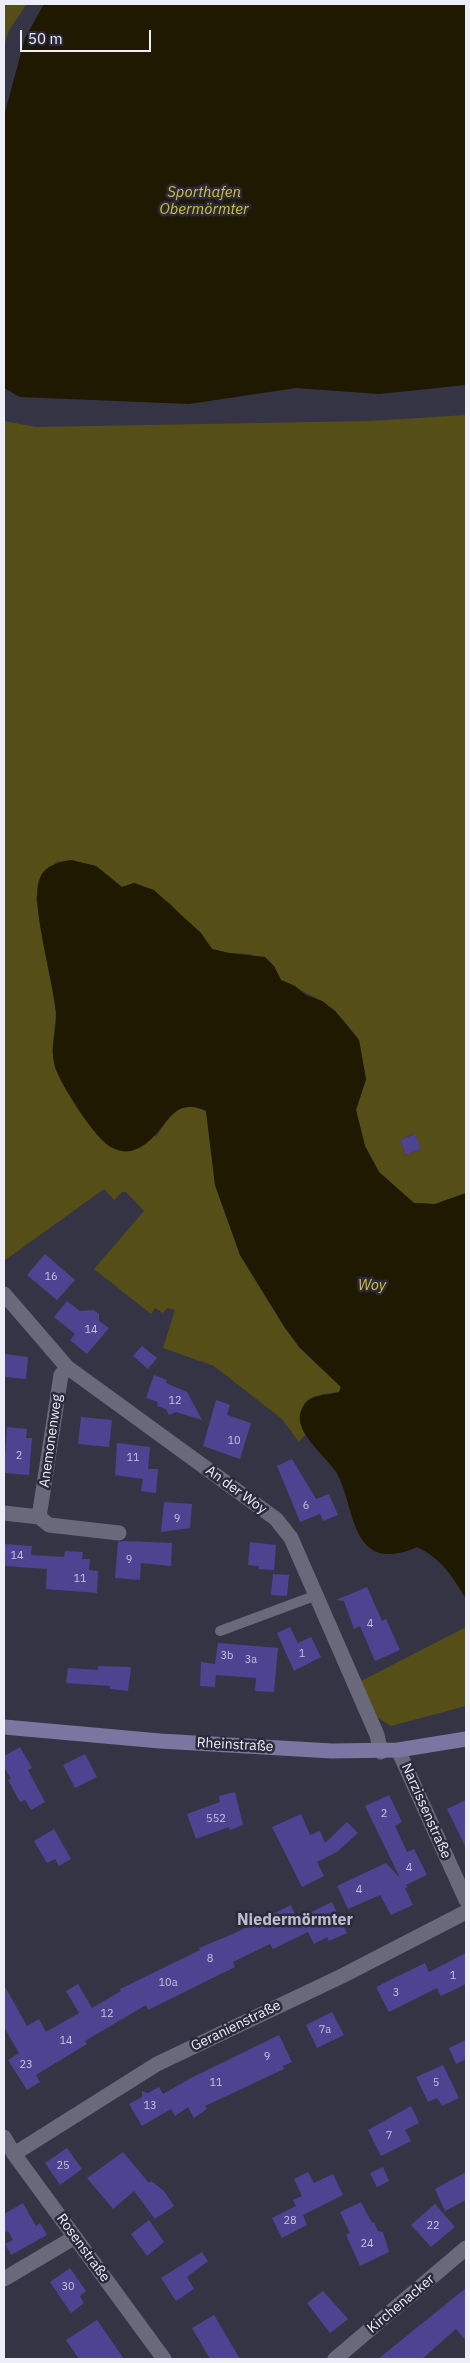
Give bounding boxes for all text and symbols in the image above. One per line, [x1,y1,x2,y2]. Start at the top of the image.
scale bar [22,20,154,52]
text: 50 m [28,29,63,48]
water label: Sporthafen Obermörmter [160,184,248,219]
house number: 16 [44,1270,58,1284]
water label: Woy [358,1277,386,1295]
house number: 14 [84,1323,98,1337]
street label: Anemonenweg [36,1393,66,1489]
house number: 12 [168,1394,182,1408]
house number: 10 [227,1434,241,1448]
house number: 2 [16,1449,22,1463]
house number: 11 [126,1451,140,1465]
street label: An der Woy [202,1462,270,1518]
house number: 6 [303,1499,309,1513]
house number: 9 [174,1512,180,1526]
house number: 14 [10,1549,24,1563]
house number: 9 [126,1553,132,1567]
house number: 11 [73,1572,87,1586]
house number: 4 [367,1617,373,1631]
house number: 1 [299,1647,305,1661]
house number: 3b [221,1649,233,1663]
house number: 3a [245,1653,257,1667]
street label: Rheinstraße [196,1735,274,1755]
street label: Narzissenstraße [397,1761,455,1861]
house number: 2 [381,1807,387,1821]
house number: 552 [206,1812,226,1826]
house number: 4 [406,1861,412,1875]
house number: 4 [356,1883,362,1897]
district label: Niedermörmter [237,1910,353,1930]
house number: 8 [207,1952,213,1966]
house number: 1 [450,1969,456,1983]
house number: 10a [158,1976,178,1990]
house number: 3 [393,1986,399,2000]
street label: Geranienstraße [188,1997,284,2055]
house number: 12 [100,2007,114,2021]
house number: 7a [319,2023,331,2037]
house number: 14 [59,2034,73,2048]
house number: 9 [264,2050,270,2064]
house number: 23 [19,2058,33,2072]
house number: 11 [209,2076,223,2090]
house number: 5 [433,2076,439,2090]
house number: 13 [143,2099,157,2113]
house number: 7 [386,2129,392,2143]
house number: 25 [56,2159,70,2173]
street label: Rosenstraße [53,2211,113,2285]
house number: 28 [283,2214,297,2228]
house number: 22 [426,2219,440,2233]
house number: 24 [360,2237,374,2251]
street label: Kirchenacker [364,2271,438,2337]
house number: 30 [61,2280,75,2294]

